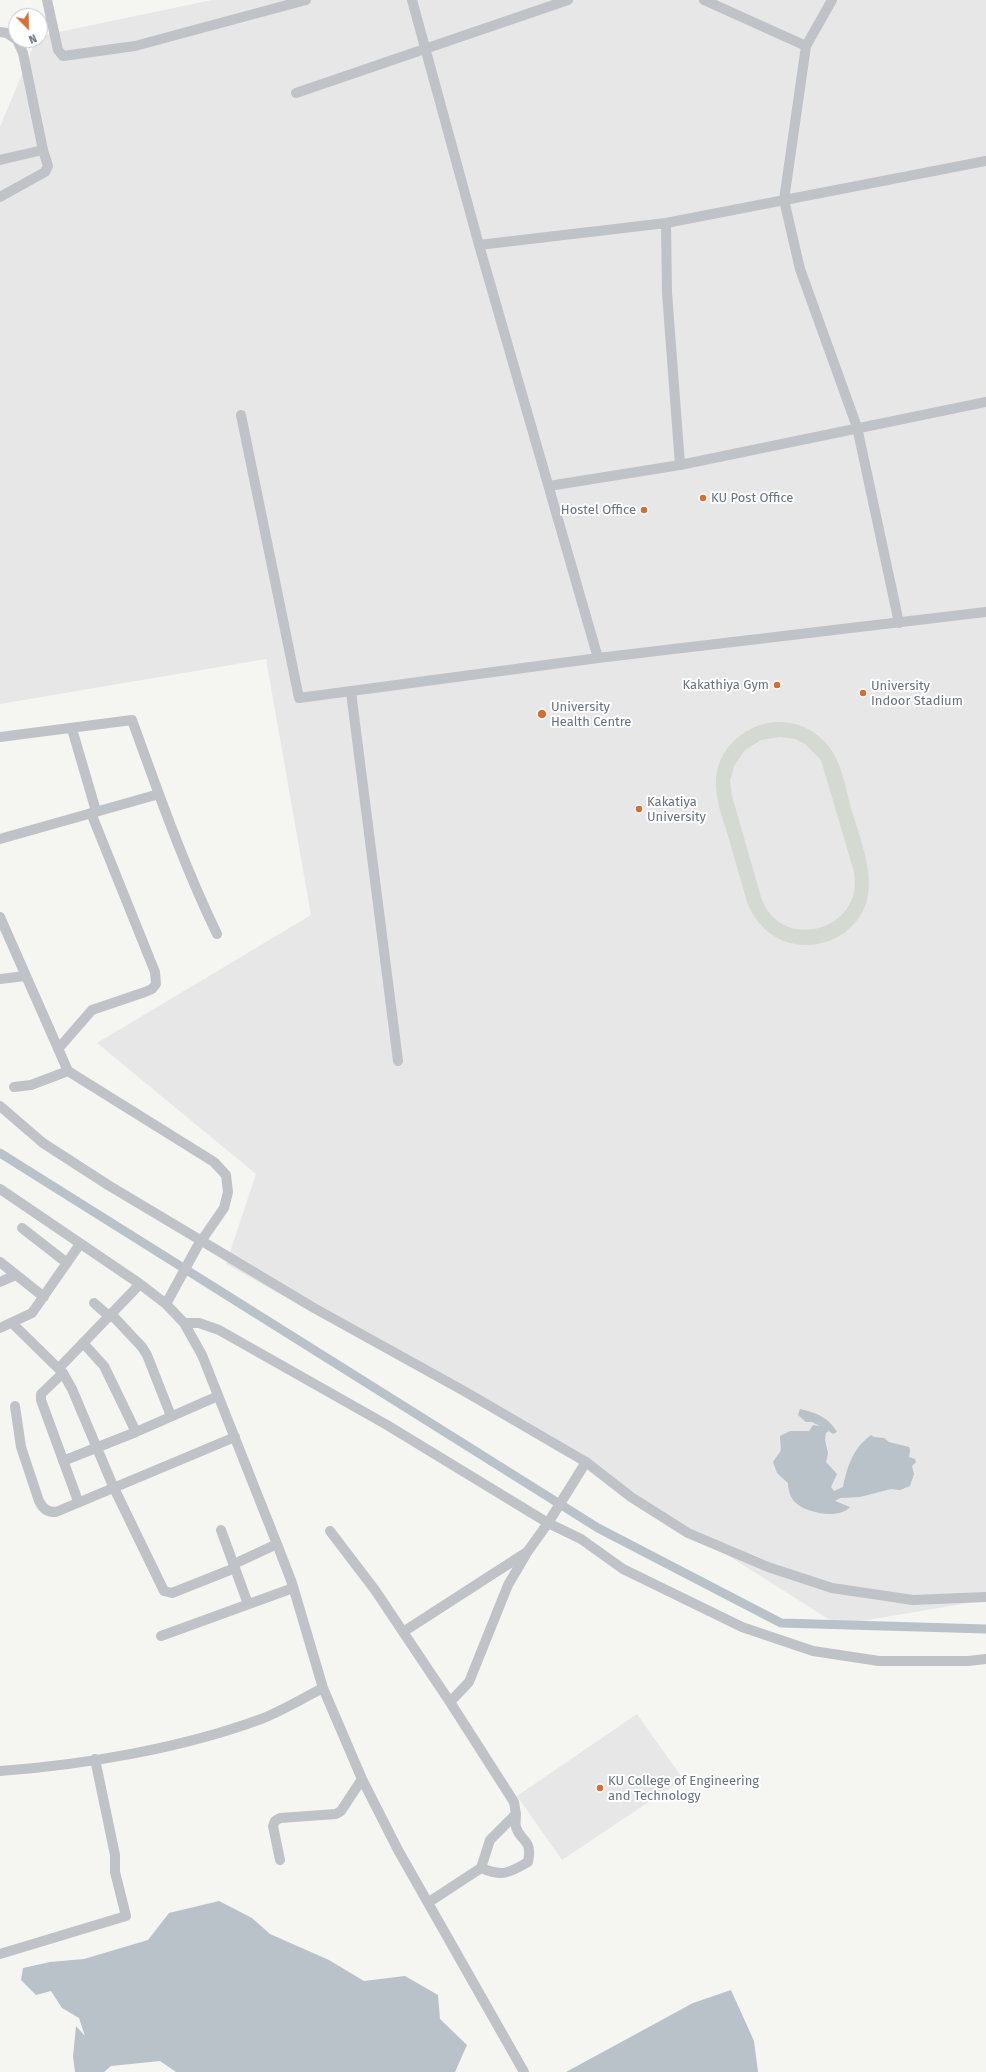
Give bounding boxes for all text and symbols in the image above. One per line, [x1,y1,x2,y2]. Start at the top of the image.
north arrow [8,8,48,48]
text: N [27,31,38,46]
place label: KU Post Office [711,490,793,506]
marker: KU Post Office [698,493,708,503]
place label: Hostel Office [561,502,636,518]
marker: Hostel Office [639,505,649,515]
place label: Kakathiya Gym [682,677,769,693]
place label: University Indoor Stadium [871,678,963,709]
marker: Kakathiya Gym [772,680,782,690]
marker: University Indoor Stadium [858,688,868,698]
place label: University Health Centre [551,699,631,730]
marker: University Health Centre [536,708,548,720]
place label: Kakatiya University [647,794,706,825]
marker: Kakatiya University [634,804,644,814]
place label: KU College of Engineering and Technology [608,1773,759,1804]
marker: KU College of Engineering and Technology [595,1783,605,1793]

